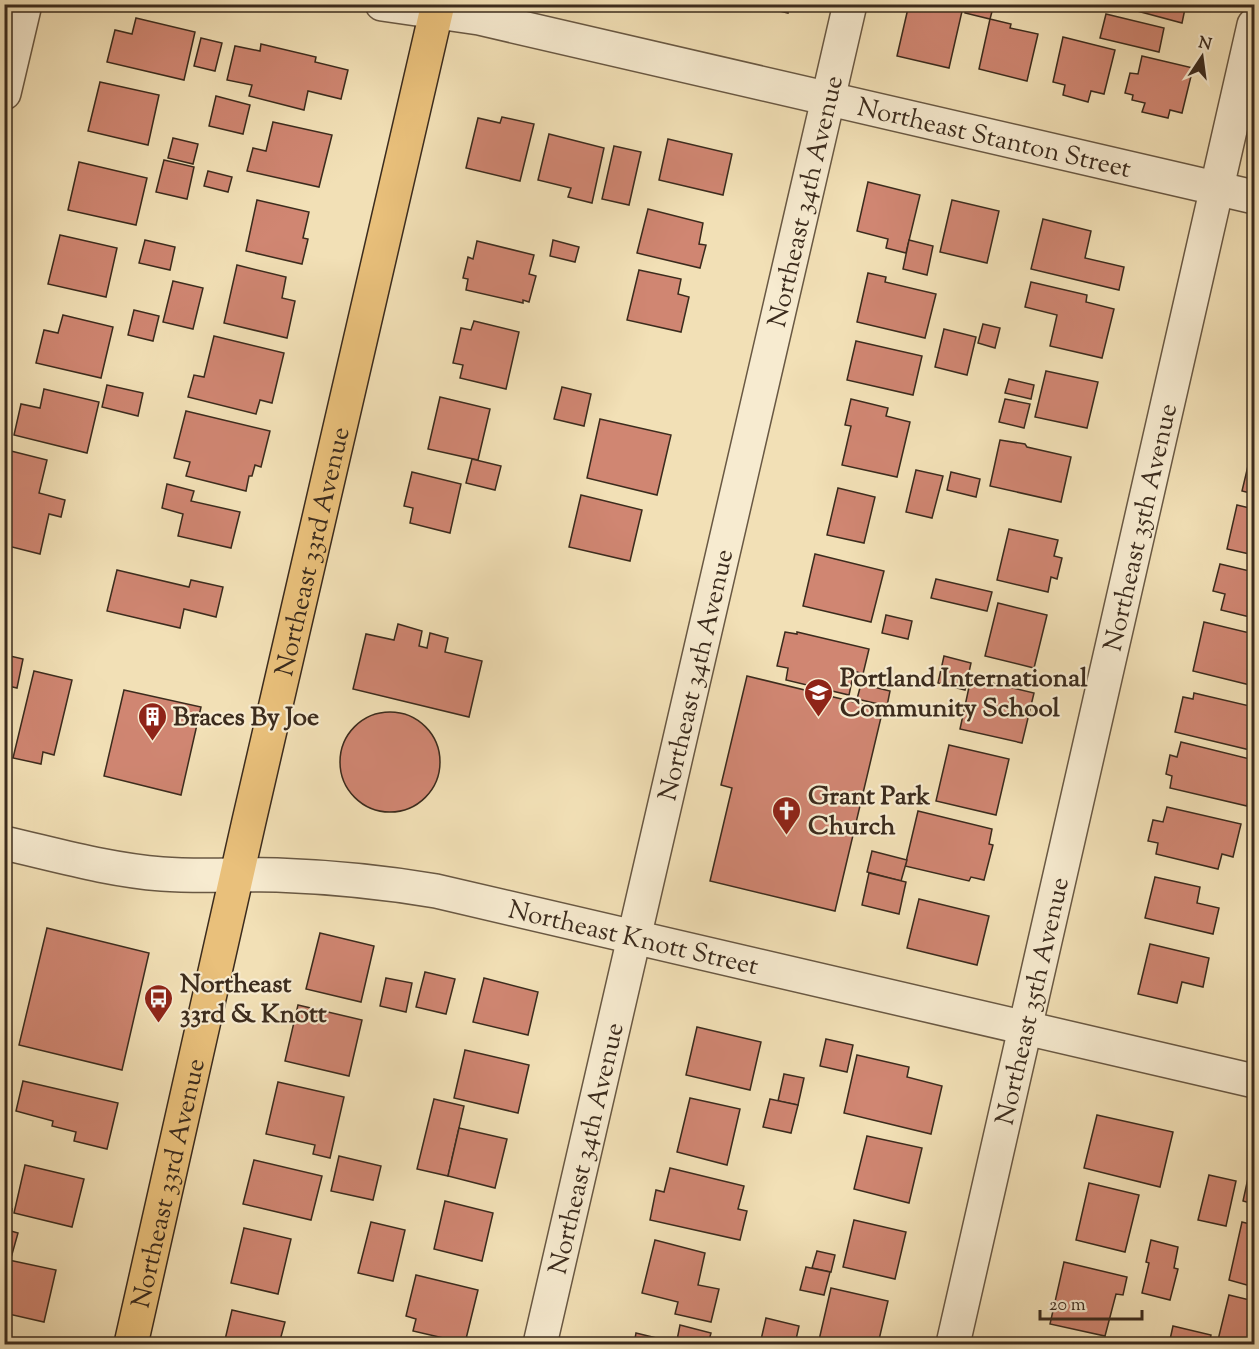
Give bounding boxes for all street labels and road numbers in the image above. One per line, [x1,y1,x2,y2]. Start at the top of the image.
street label: Northeast 34th Avenue [760,72,854,331]
street label: Northeast Stanton Street [853,90,1134,189]
street label: Northeast 35th Avenue [1096,400,1188,655]
street label: Northeast 33rd Avenue [267,424,361,680]
street label: Northeast 34th Avenue [650,546,744,805]
street label: Northeast 35th Avenue [988,874,1080,1129]
street label: Northeast Knott Street [504,892,762,986]
street label: Northeast 34th Avenue [541,1019,635,1278]
street label: Northeast 33rd Avenue [124,1055,216,1312]

